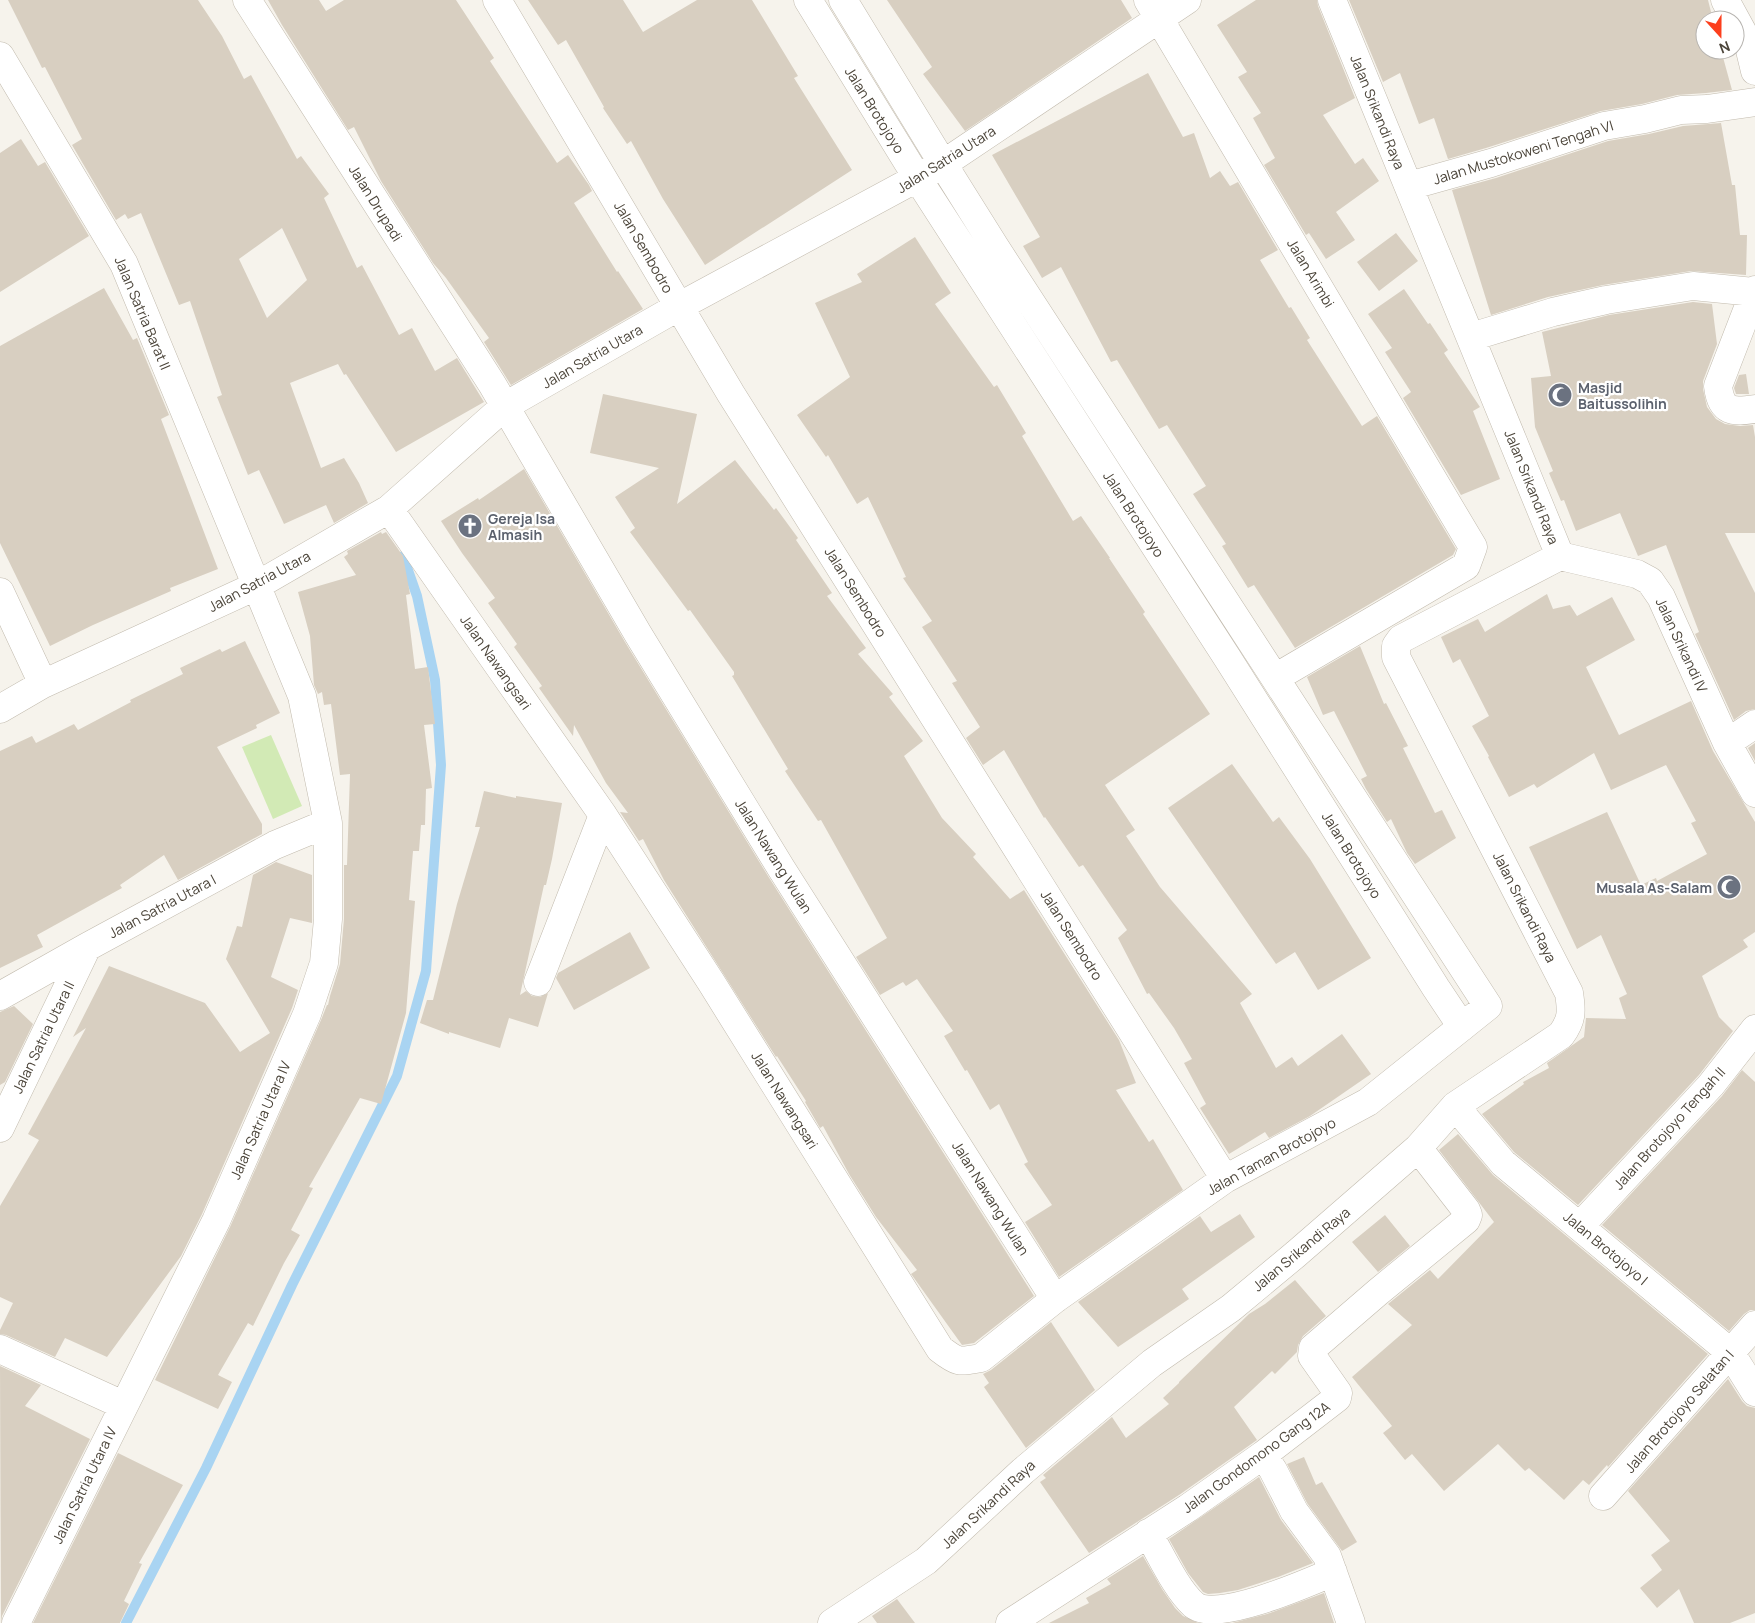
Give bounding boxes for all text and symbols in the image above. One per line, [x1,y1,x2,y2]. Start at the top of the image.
north arrow [1695,10,1745,60]
text: N [1717,37,1733,58]
street label: Jalan Srikandi Raya [1346,52,1410,172]
street label: Jalan Brotojoyo [841,63,909,157]
street label: Jalan Mustokoweni Tengah VI [1431,116,1615,188]
street label: Jalan Satria Utara [893,121,999,197]
street label: Jalan Drupadi [345,161,407,245]
street label: Jalan Sembodro [610,198,678,296]
street label: Jalan Arimbi [1283,235,1339,311]
street label: Jalan Satria Barat II [111,254,175,372]
street label: Jalan Satria Utara [538,319,646,393]
place label: Masjid Baitussolihin [1578,378,1667,413]
mosque icon: Masjid Baitussolihin [1547,382,1573,408]
street label: Jalan Srikandi Raya [1500,427,1564,547]
street label: Jalan Brotojoyo [1099,467,1169,561]
place label: Gereja Isa Almasih [488,509,555,544]
church icon: Gereja Isa Almasih [457,513,483,539]
street label: Jalan Sembodro [821,543,891,641]
street label: Jalan Satria Utara [205,546,313,616]
street label: Jalan Srikandi IV [1652,595,1712,696]
street label: Jalan Nawangsari [456,611,536,713]
street label: Jalan Nawang Wulan [731,795,817,917]
street label: Jalan Brotojoyo [1318,808,1386,902]
street label: Jalan Srikandi Raya [1489,848,1561,966]
street label: Jalan Satria Utara I [105,870,219,942]
mosque icon: Musala As-Salam [1716,874,1742,900]
place label: Musala As-Salam [1596,878,1712,897]
street label: Jalan Sembodro [1037,886,1107,984]
street label: Jalan Satria Utara II [8,978,78,1096]
street label: Jalan Nawangsari [747,1048,823,1152]
street label: Jalan Satria Utara IV [225,1057,295,1182]
street label: Jalan Brotojoyo Tengah II [1609,1063,1729,1193]
street label: Jalan Taman Brotojoyo [1203,1113,1339,1199]
street label: Jalan Nawang Wulan [948,1137,1034,1259]
street label: Jalan Srikandi Raya [1248,1203,1354,1295]
street label: Jalan Brotojoyo I [1560,1207,1652,1289]
street label: Jalan Brotojoyo Selatan I [1620,1345,1738,1477]
street label: Jalan Gondomono Gang 12A [1178,1397,1334,1517]
street label: Jalan Satria Utara IV [47,1423,121,1547]
street label: Jalan Srikandi Raya [937,1456,1039,1552]

